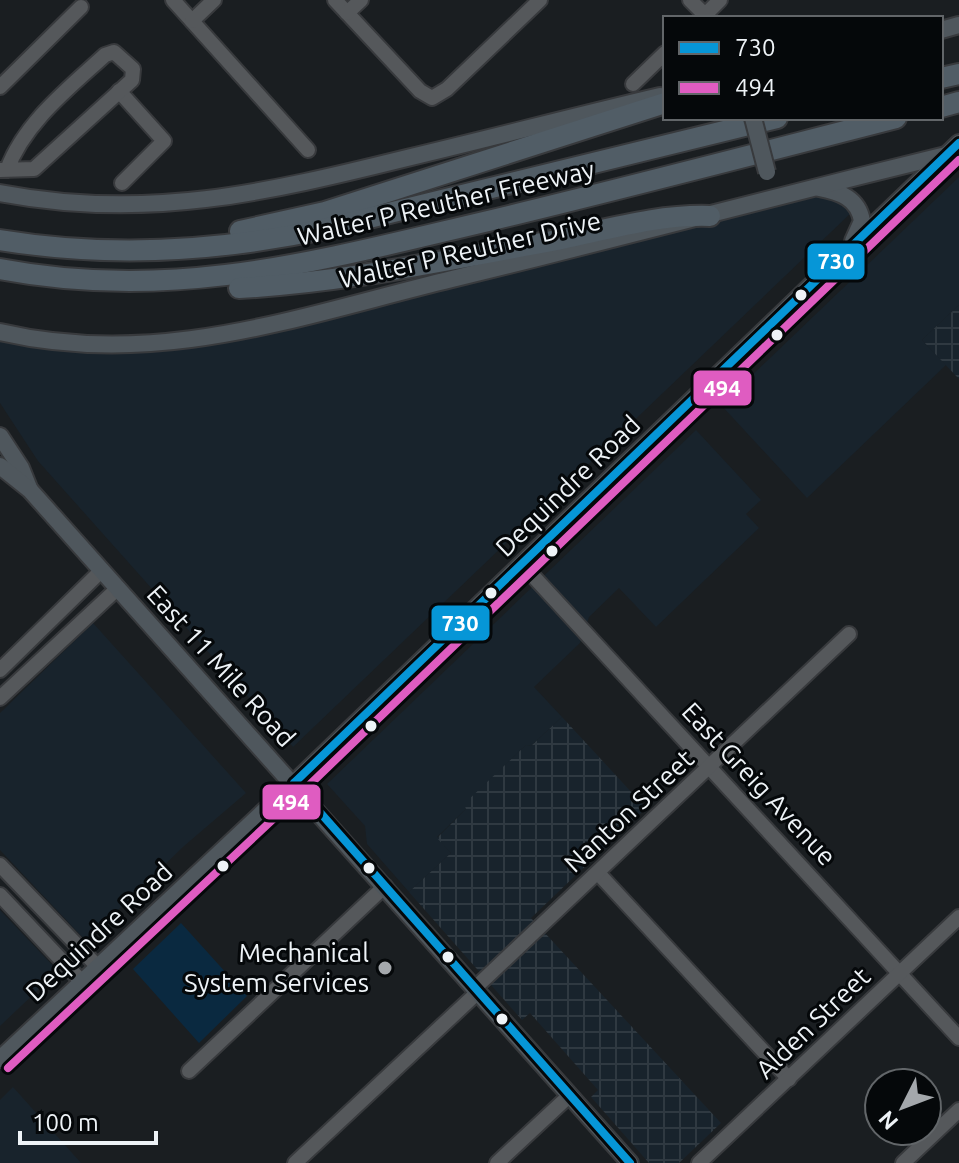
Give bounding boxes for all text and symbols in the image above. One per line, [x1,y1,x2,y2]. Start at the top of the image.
legend [663,16,943,120]
text: 730 [735,34,776,61]
text: 494 [735,74,776,101]
street label: Walter P Reuther Freeway [295,154,597,251]
street label: Walter P Reuther Drive [336,205,604,294]
line badge: 730 [806,242,866,281]
text: 730 [817,248,855,273]
unlabelled marker [793,287,809,303]
unlabelled marker [769,327,785,343]
line badge: 494 [692,369,753,407]
text: 494 [703,375,741,400]
street label: Dequindre Road [490,409,646,562]
unlabelled marker [544,543,560,559]
street label: East 11 Mile Road [141,579,301,752]
unlabelled marker [483,585,499,601]
line badge: 730 [430,604,491,642]
text: 730 [441,610,479,635]
street label: East Greig Avenue [677,696,842,871]
unlabelled marker [363,718,379,734]
street label: Nanton Street [558,744,699,878]
line badge: 494 [261,783,322,821]
text: 494 [272,789,310,814]
street label: Dequindre Road [20,857,178,1007]
unlabelled marker [215,858,231,874]
unlabelled marker [361,860,377,876]
place label: Mechanical System Services [184,938,369,997]
unlabelled marker [440,949,456,965]
marker: Mechanical System Services [376,959,394,977]
street label: Alden Street [750,961,875,1084]
unlabelled marker [494,1011,510,1027]
north arrow [863,1067,943,1147]
scale bar [20,1095,156,1145]
text: N [873,1106,903,1135]
text: 100 m [32,1109,99,1136]

